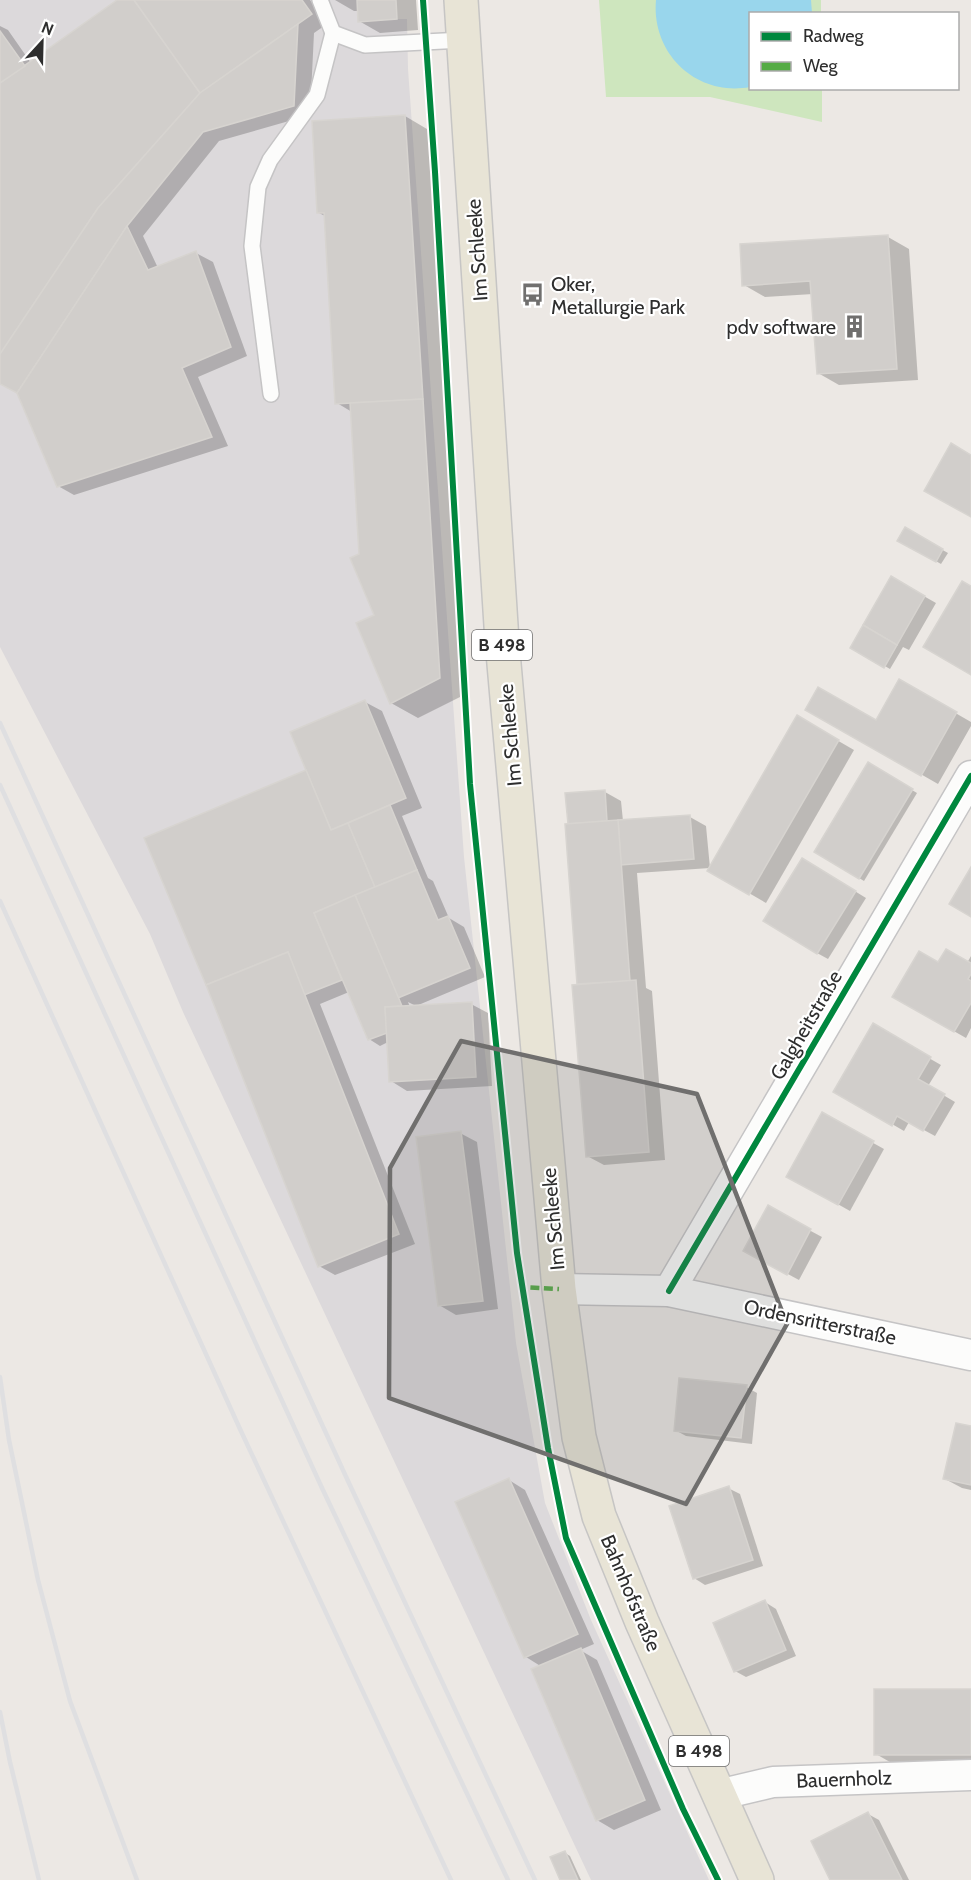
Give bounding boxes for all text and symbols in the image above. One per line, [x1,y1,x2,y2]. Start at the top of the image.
north arrow [12,12,72,72]
legend [749,12,959,90]
text: N [39,18,56,39]
text: Radweg [803,25,865,47]
text: Weg [803,55,839,77]
street label: Im Schleeke [461,198,493,302]
place label: Oker, Metallurgie Park [551,272,685,319]
bus stop icon: Oker, Metallurgie Park [520,282,546,308]
building icon: pdv software [841,314,867,340]
place label: pdv software [727,315,836,339]
road number: B 498 [472,630,532,660]
street label: Im Schleeke [494,683,526,787]
street label: Galgheitstraße [765,966,847,1084]
street label: Im Schleeke [537,1167,569,1271]
street label: Ordensritterstraße [742,1294,898,1350]
street label: Bahnhofstraße [596,1531,666,1655]
road number: B 498 [669,1736,729,1766]
street label: Bauernholz [796,1765,892,1793]

